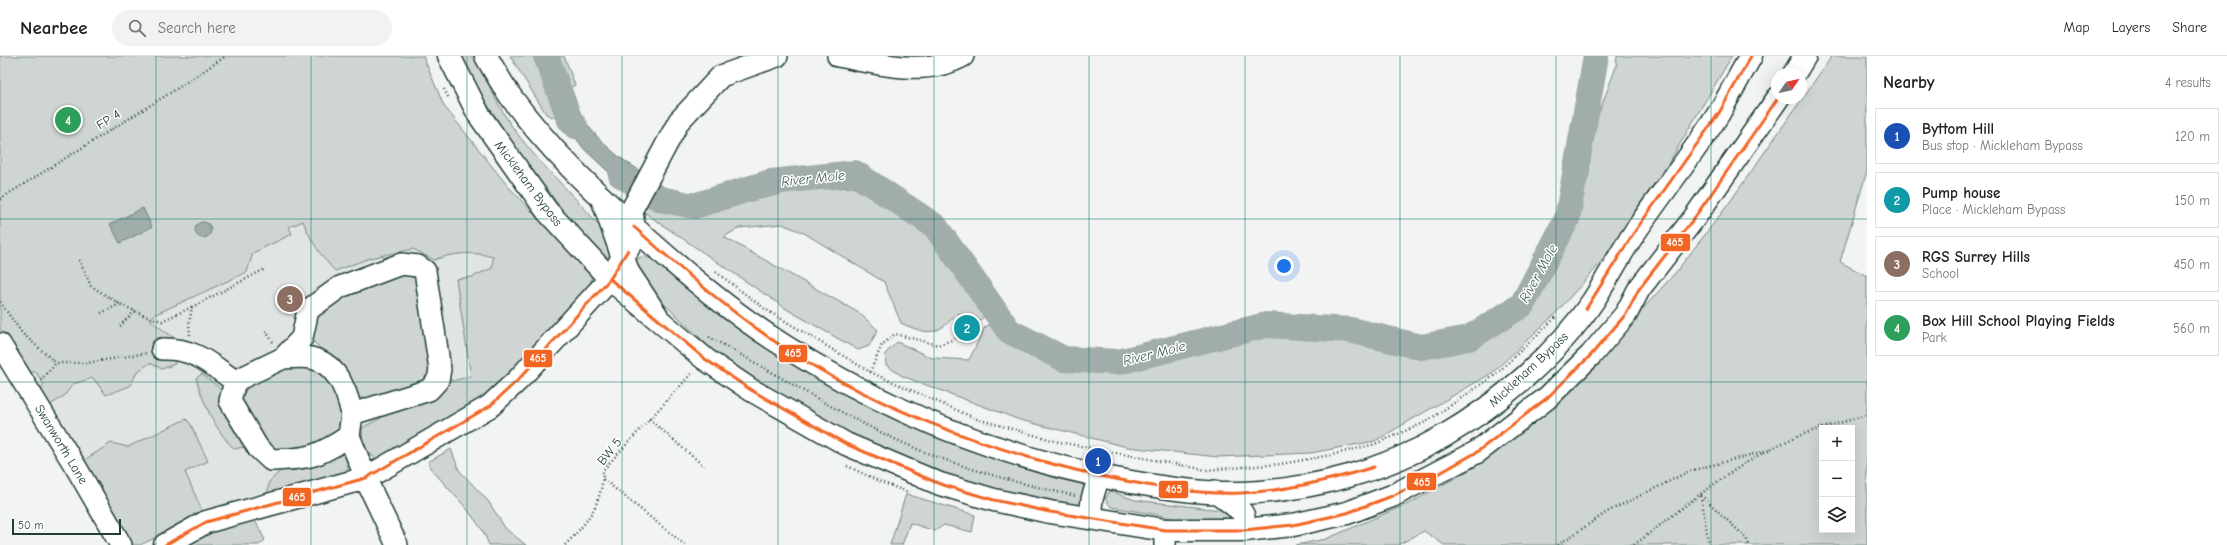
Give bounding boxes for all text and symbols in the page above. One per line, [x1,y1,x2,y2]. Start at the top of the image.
search box [112,10,392,46]
text: Nearbee [20,17,88,39]
icon: search [126,17,148,39]
text: Search here [158,19,236,37]
text: Map [2063,19,2090,36]
text: Layers [2112,19,2150,36]
text: Share [2172,19,2207,36]
north arrow [1771,68,1807,104]
text: Nearby [1883,73,1934,92]
text: 4 results [2165,75,2211,90]
pin: 4 [55,105,81,135]
street label: FP 4 [94,106,123,133]
text: Byttom Hill [1922,120,1994,138]
text: 1 [1894,129,1900,144]
text: 120 m [2175,129,2210,144]
street label: Mickleham Bypass [492,138,566,229]
text: Bus stop · Mickleham Bypass [1922,138,2083,153]
water label: River Mole [780,167,846,190]
text: Pump house [1922,184,2000,202]
text: 2 [1894,193,1900,208]
text: 150 m [2175,193,2210,208]
text: Place · Mickleham Bypass [1922,202,2065,217]
line badge: 465 [1660,233,1691,252]
text: 465 [1667,236,1684,249]
water label: River Mole [1516,241,1561,305]
text: RGS Surrey Hills [1922,248,2030,266]
your location [1274,256,1294,276]
text: 3 [1894,257,1900,272]
text: 450 m [2174,257,2210,272]
text: School [1922,266,1959,281]
pin: 3 [277,284,303,314]
text: Box Hill School Playing Fields [1922,312,2115,330]
pin: 2 [954,313,980,343]
text: 4 [1894,321,1900,336]
text: 560 m [2173,321,2210,336]
street label: Mickleham Bypass [1486,329,1571,410]
text: Park [1922,330,1947,345]
water label: River Mole [1121,338,1187,369]
line badge: 465 [778,344,808,363]
text: 465 [785,347,802,360]
line badge: 465 [523,349,553,368]
text: 465 [530,352,547,365]
street label: Swanworth Lane [32,402,91,487]
map controls [1819,425,1855,533]
button: + [1819,425,1855,461]
street label: BW 5 [594,435,625,468]
pin: 1 [1085,446,1111,476]
button: − [1819,461,1855,497]
line badge: 465 [1406,472,1437,491]
text: 465 [1414,476,1431,489]
line badge: 465 [1158,480,1189,499]
text: 465 [1166,483,1183,496]
line badge: 465 [282,487,312,507]
text: 465 [289,491,306,504]
button: layers [1819,497,1855,533]
scale bar [12,517,121,536]
text: 50 m [18,519,43,532]

